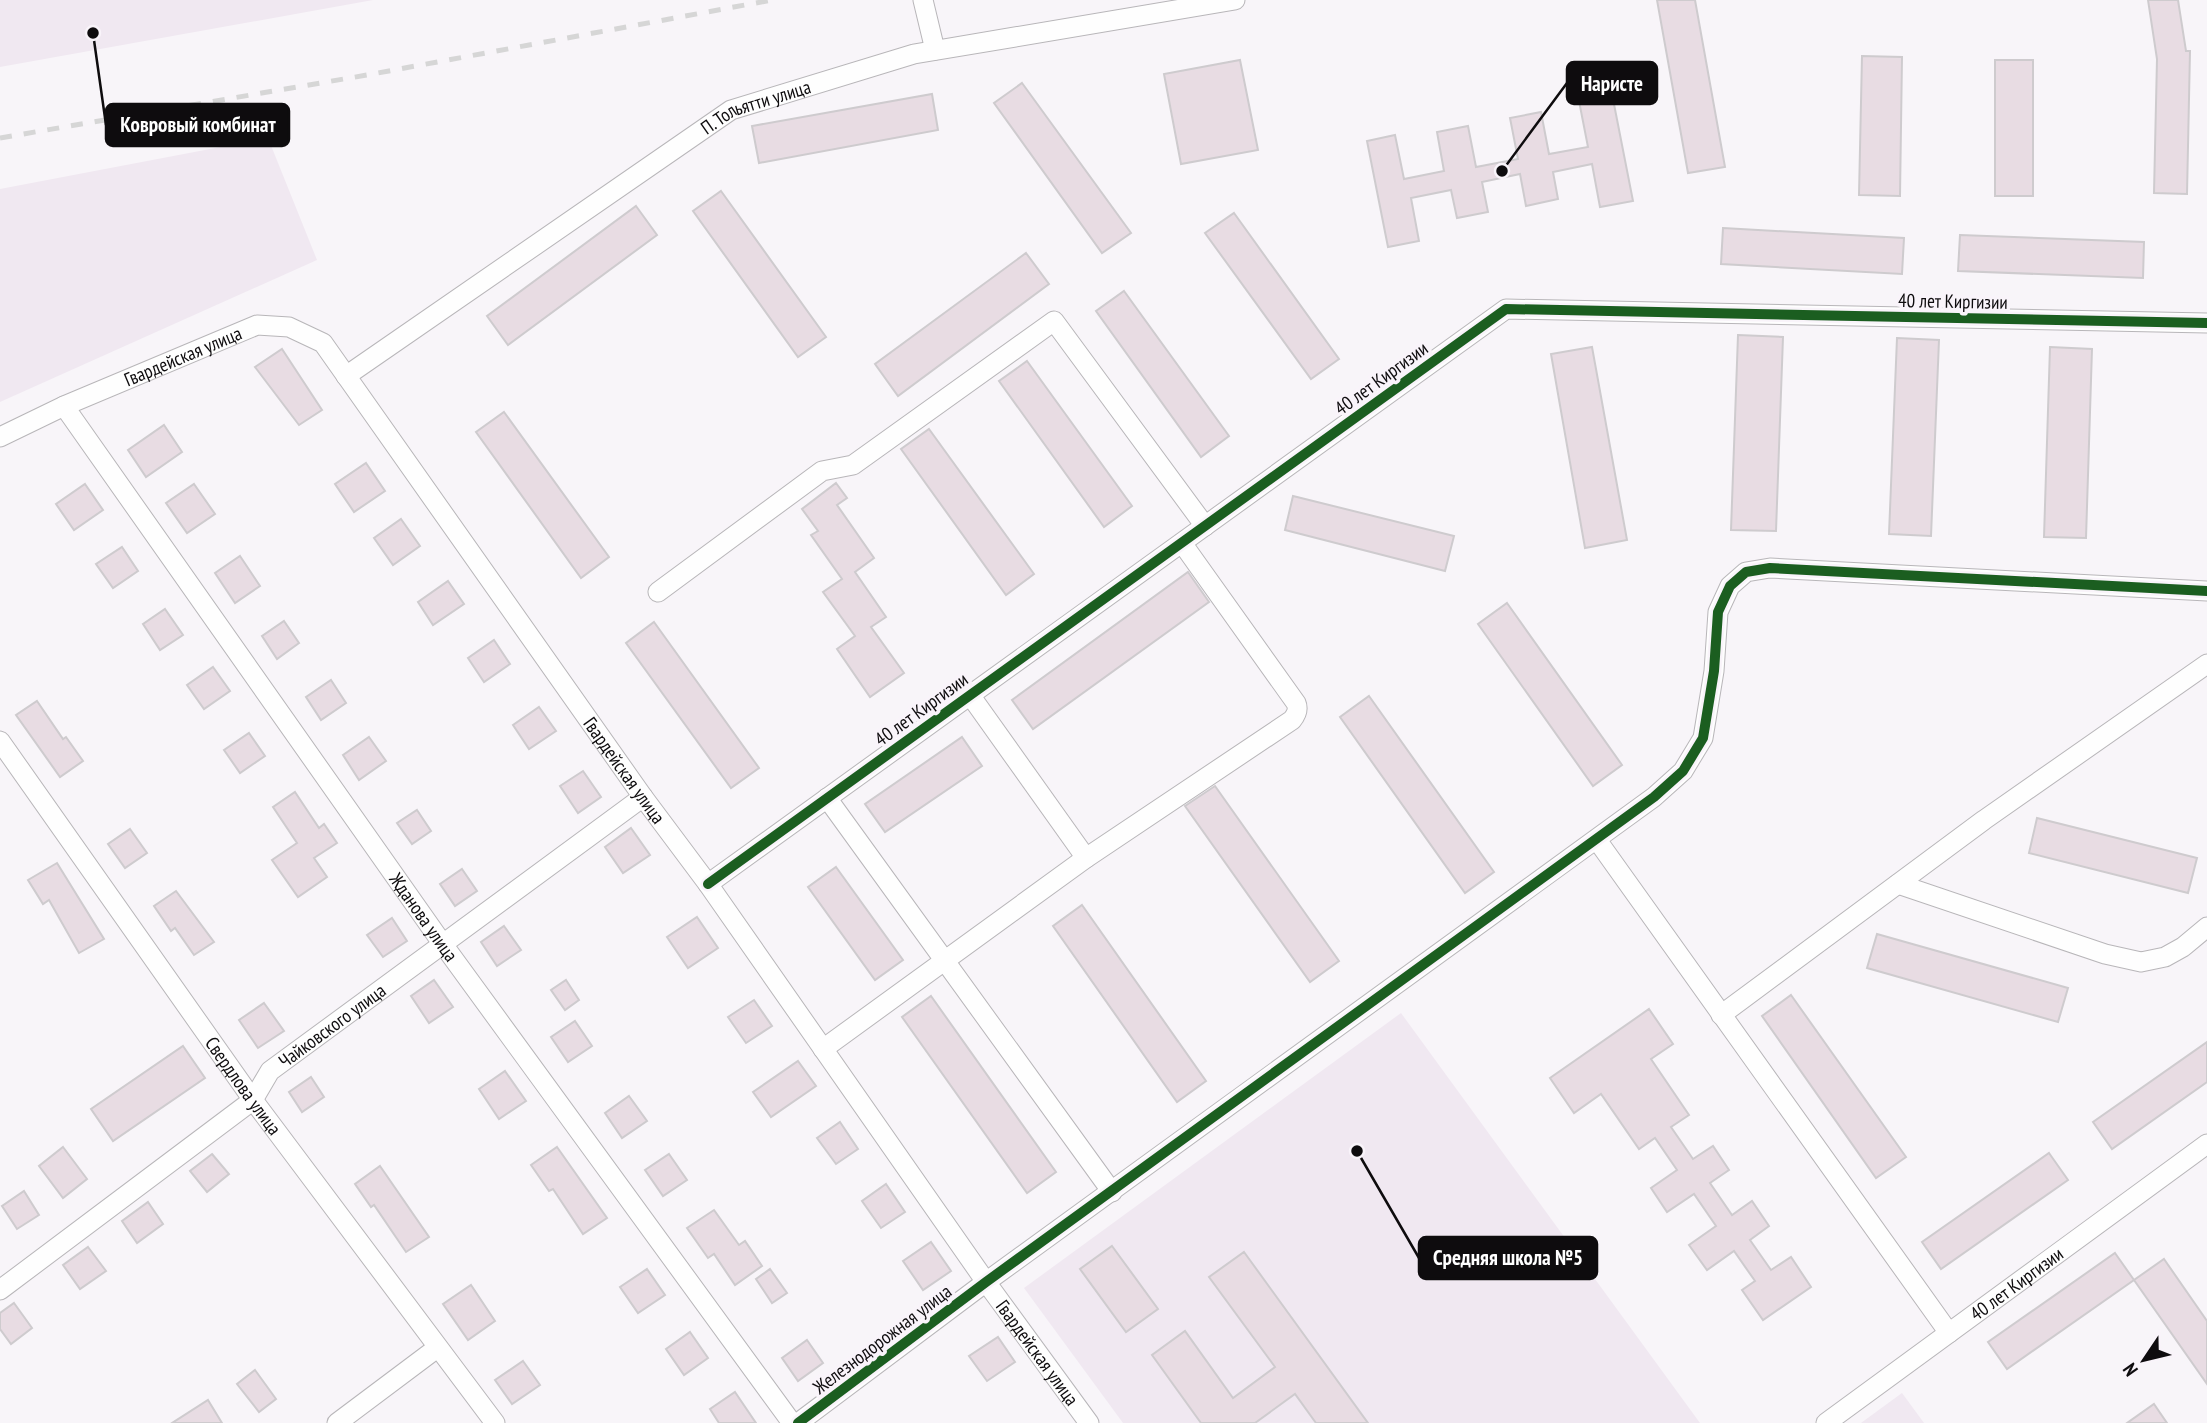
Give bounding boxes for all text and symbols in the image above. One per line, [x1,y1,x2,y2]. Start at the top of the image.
callout: Наристе [1567,62,1657,104]
text: Наристе [1581,70,1643,97]
street label: П. Тольятти улица [696,74,813,139]
callout: Ковровый комбинат [106,104,289,146]
text: Ковровый комбинат [120,111,277,138]
street label: 40 лет Киргизии [1898,288,2008,314]
street label: Гвардейская улица [120,321,245,391]
street label: 40 лет Киргизии [1330,336,1432,420]
street label: 40 лет Киргизии [870,667,972,751]
street label: Гвардейская улица [578,712,671,828]
street label: Жданова улица [384,867,463,966]
street label: Чайковского улица [274,978,390,1073]
street label: Свердлова улица [200,1032,287,1140]
callout: Средняя школа №5 [1419,1237,1597,1279]
street label: 40 лет Киргизии [1965,1241,2068,1326]
text: Средняя школа №5 [1433,1244,1583,1271]
street label: Железнодорожная улица [807,1279,956,1400]
street label: Гвардейская улица [991,1295,1084,1410]
north arrow [2109,1325,2179,1395]
text: N [2117,1359,2143,1381]

